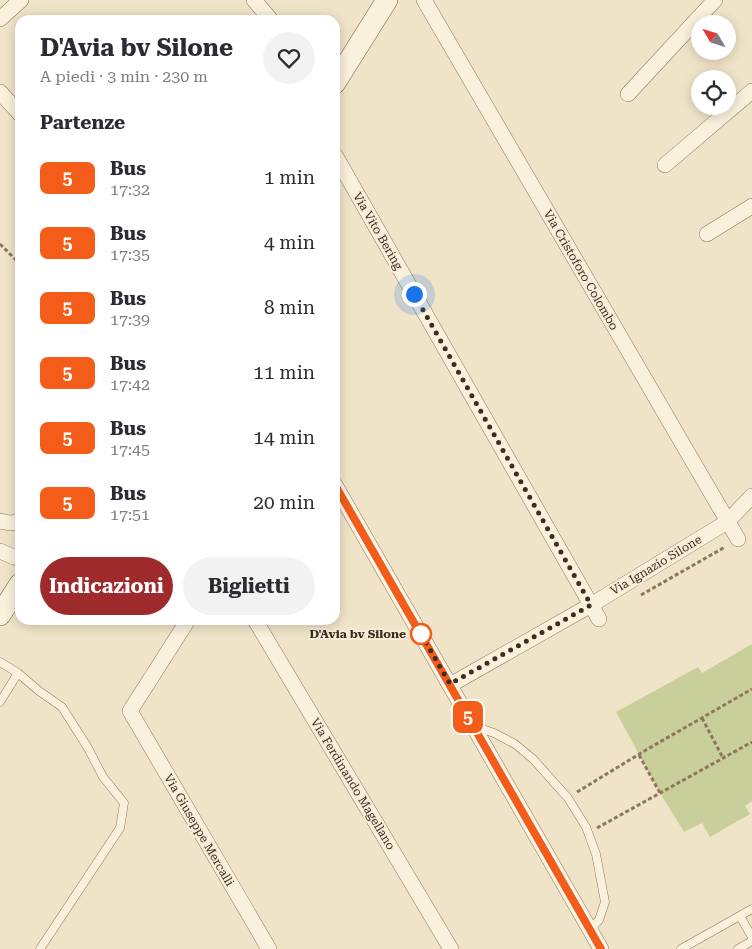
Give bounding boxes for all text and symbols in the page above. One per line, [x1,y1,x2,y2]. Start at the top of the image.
north arrow [691,15,736,60]
map controls [691,15,736,115]
button: heart [263,32,315,84]
text: D'Avia bv Silone [40,34,233,62]
text: A piedi · 3 min · 230 m [40,67,208,86]
button: locate [691,70,736,115]
text: Partenze [40,111,125,134]
text: Bus [110,157,146,180]
text: 1 min [264,166,315,189]
text: 5 [62,167,73,188]
text: 17:32 [110,180,150,199]
street label: Via Vito Bering [350,190,406,272]
street label: Via Cristoforo Colombo [541,207,621,333]
text: Bus [110,222,146,245]
text: 4 min [264,231,315,254]
text: 5 [62,232,73,253]
text: 17:35 [110,245,150,264]
your location [402,282,427,307]
text: Bus [110,287,146,310]
text: 8 min [264,296,315,319]
text: 5 [62,297,73,318]
text: 17:39 [110,310,150,329]
text: Bus [110,352,146,375]
text: 11 min [253,361,315,384]
text: 5 [62,362,73,383]
text: 17:42 [110,375,150,394]
text: Bus [110,417,146,440]
text: 14 min [253,426,315,449]
text: 5 [62,427,73,448]
text: 17:45 [110,440,150,459]
text: Bus [110,482,146,505]
text: 20 min [253,491,315,514]
text: 5 [62,492,73,513]
text: 17:51 [110,505,150,524]
street label: Via Ignazio Silone [608,532,704,598]
button: Indicazioni [40,557,173,615]
button: Biglietti [183,557,315,615]
marker: D'Avia bv Silone [410,623,432,645]
place label: D'Avia bv Silone [310,627,406,641]
line badge: 5 [452,701,484,733]
text: 5 [463,706,473,727]
street label: Via Ferdinando Magellano [308,716,398,852]
street label: Via Giuseppe Mercalli [161,771,237,889]

